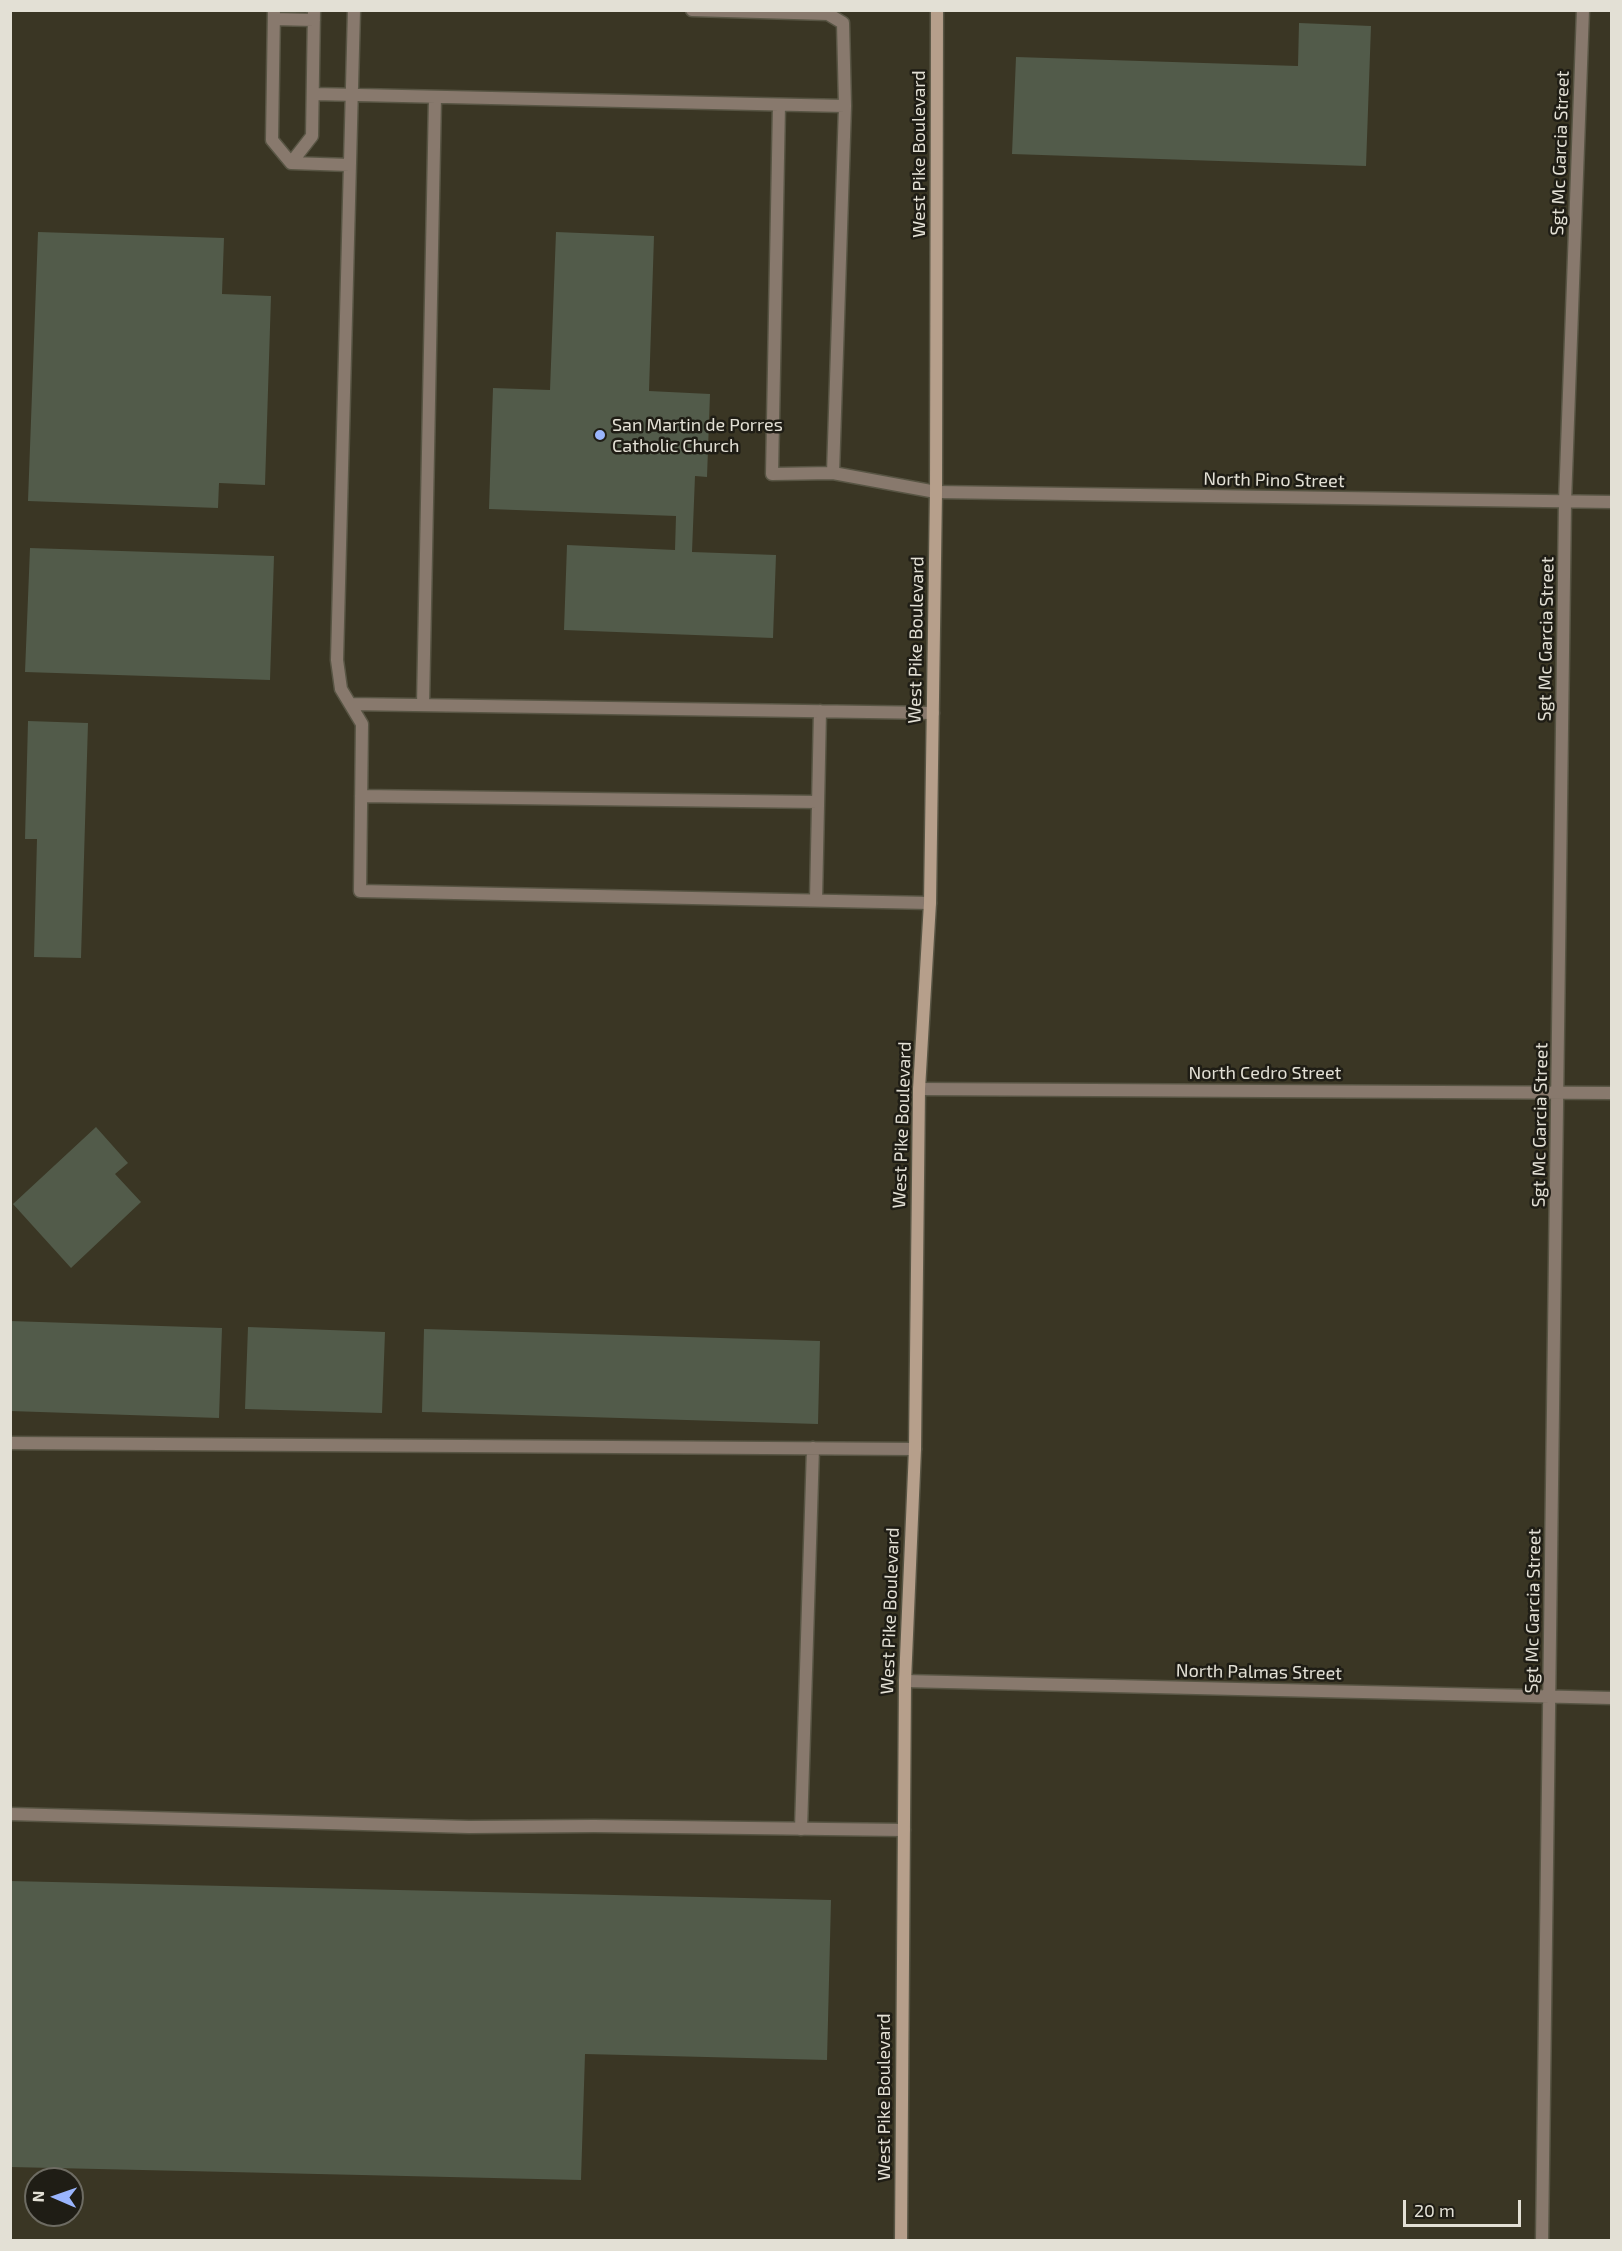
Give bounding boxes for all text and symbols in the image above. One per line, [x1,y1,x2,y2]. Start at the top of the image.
street label: West Pike Boulevard [908,70,930,238]
street label: Sgt Mc Garcia Street [1546,70,1574,236]
place label: San Martin de Porres Catholic Church [612,414,783,456]
marker: San Martin de Porres Catholic Church [593,428,607,442]
street label: North Pino Street [1203,468,1345,492]
street label: West Pike Boulevard [904,556,928,724]
street label: Sgt Mc Garcia Street [1534,556,1558,722]
street label: West Pike Boulevard [888,1041,916,1209]
street label: Sgt Mc Garcia Street [1528,1042,1552,1208]
street label: North Cedro Street [1189,1062,1341,1084]
street label: West Pike Boulevard [876,1527,904,1695]
street label: Sgt Mc Garcia Street [1521,1528,1545,1694]
street label: North Palmas Street [1176,1660,1342,1684]
street label: West Pike Boulevard [873,2013,895,2181]
north arrow [24,2167,84,2227]
scale bar [1406,2188,1524,2226]
text: N [28,2190,47,2203]
text: 20 m [1414,2199,1455,2221]

